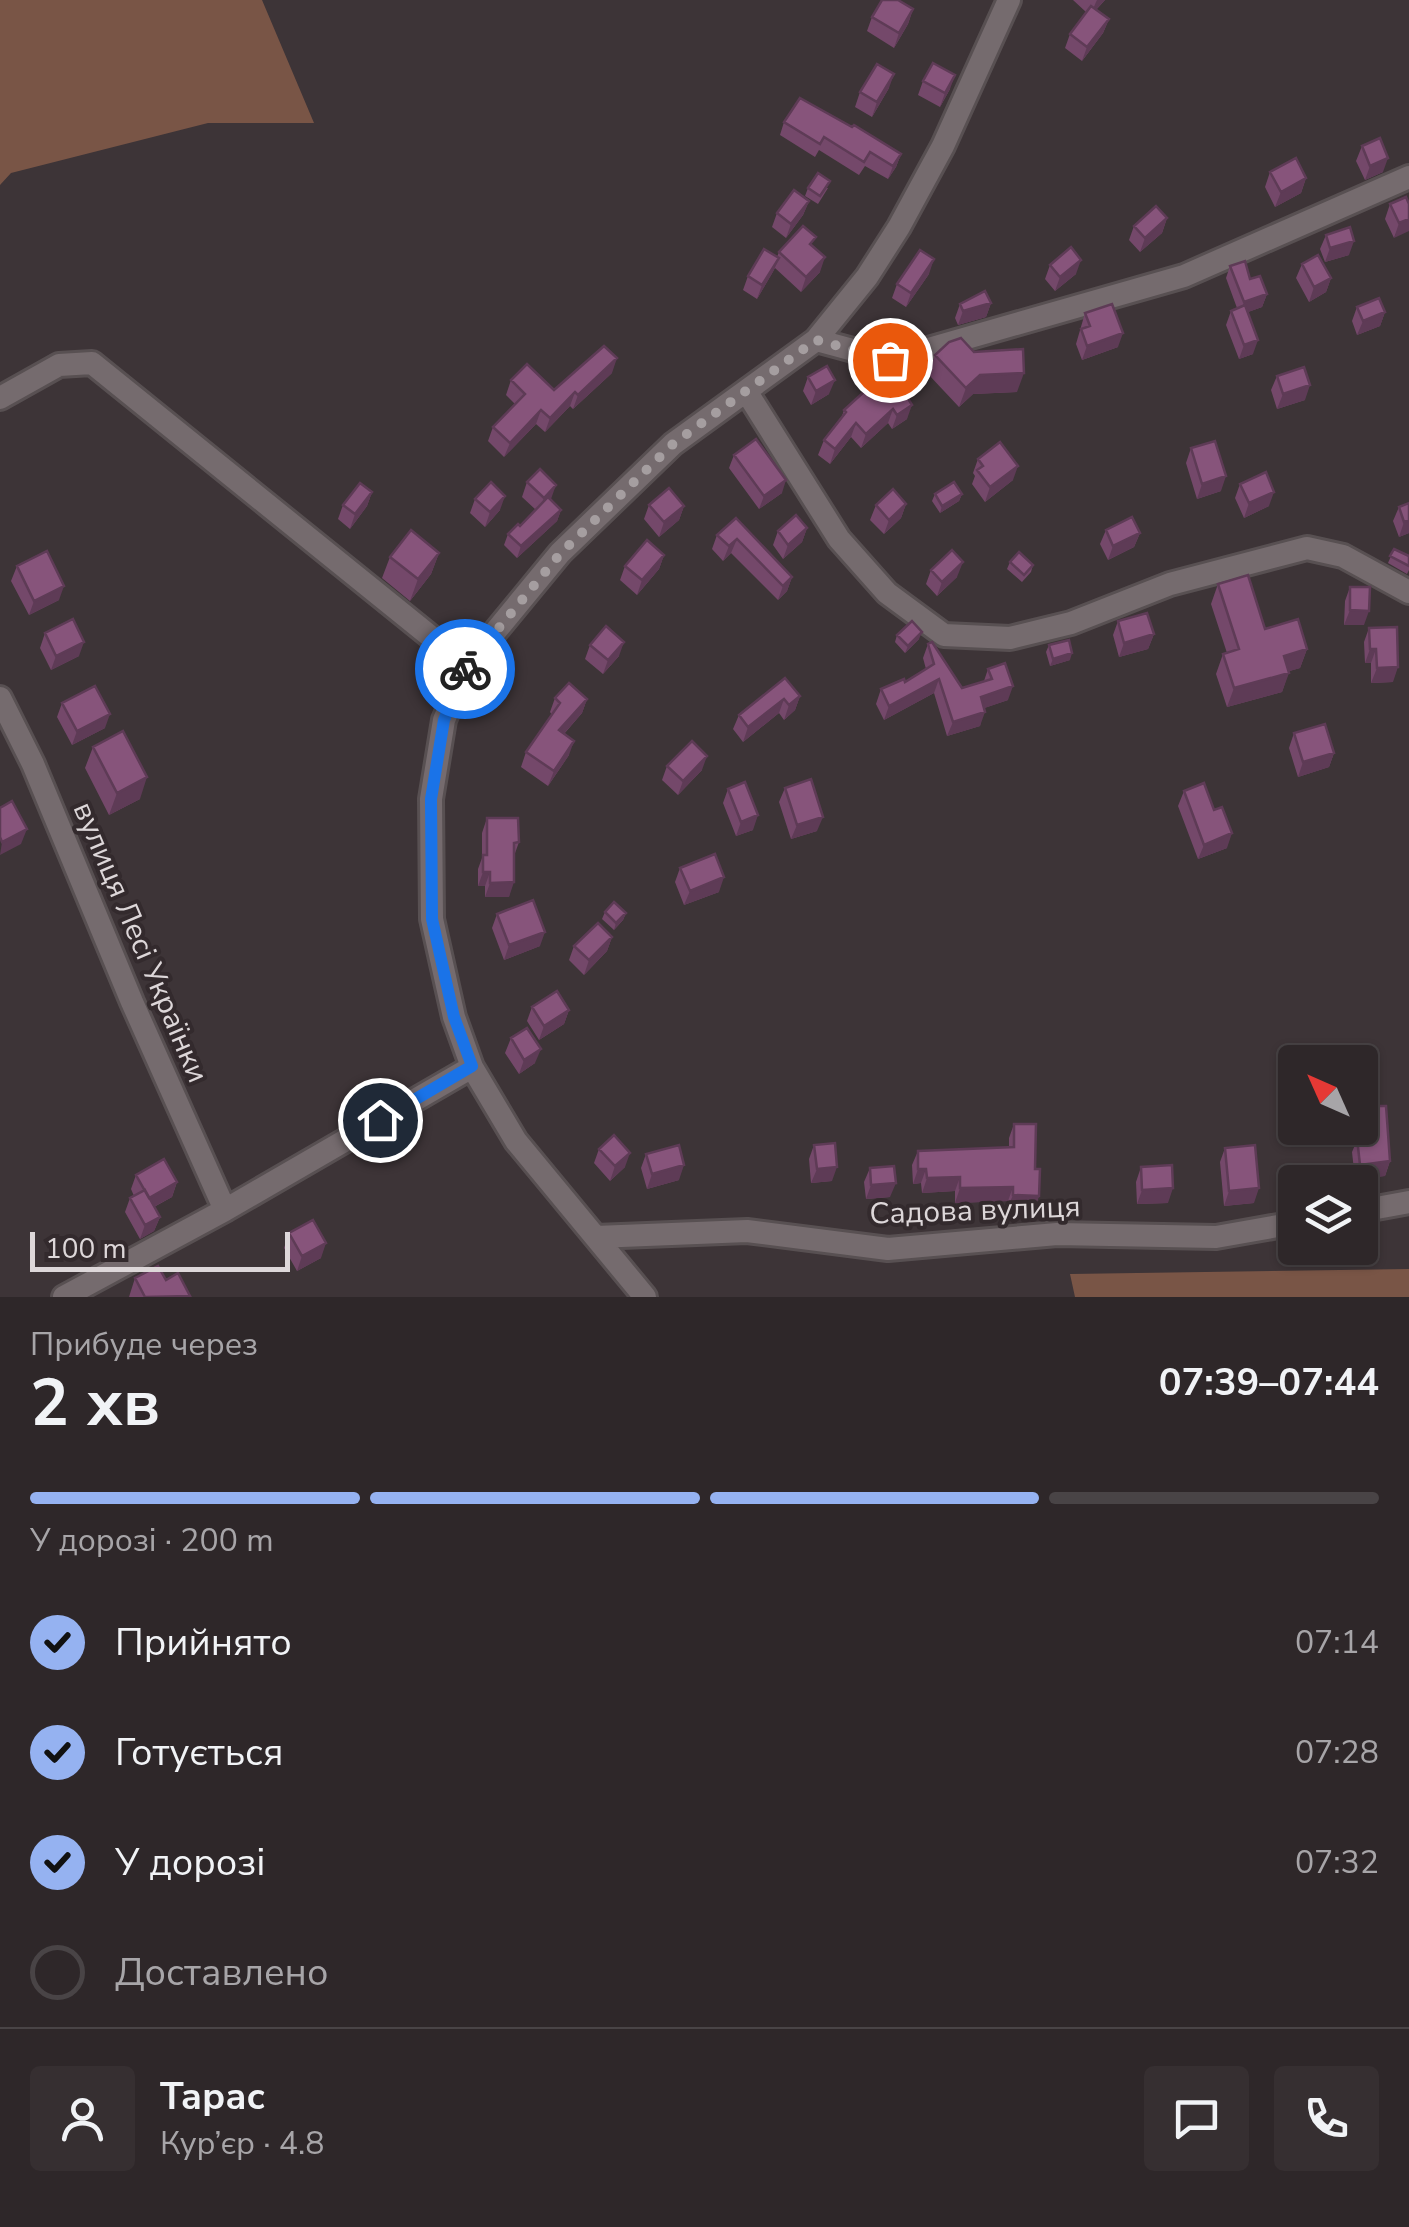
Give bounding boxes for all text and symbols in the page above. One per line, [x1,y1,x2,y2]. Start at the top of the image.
pin [848,318,933,403]
icon: bag [863,333,918,388]
courier [415,619,515,719]
icon: bike [438,642,493,697]
street label: вулиця Лесі Українки [63,796,218,1089]
north arrow [1278,1045,1378,1145]
map controls [1278,1045,1378,1265]
pin [338,1078,423,1163]
icon: home [353,1093,408,1148]
button: layers [1278,1165,1378,1265]
street label: Садова вулиця [869,1186,1081,1235]
scale bar [30,1227,290,1272]
text: 100 m [45,1230,127,1268]
text: Прибуде через [30,1323,258,1366]
text: 07:39–07:44 [1159,1357,1379,1408]
text: 2 хв [30,1359,160,1448]
text: У дорозі · 200 m [30,1519,274,1562]
icon: check [30,1615,85,1670]
text: Прийнято [115,1617,292,1668]
text: 07:14 [1295,1621,1379,1664]
icon: check [30,1725,85,1780]
text: Готується [115,1727,284,1778]
text: 07:28 [1295,1731,1379,1774]
icon: check [30,1835,85,1890]
text: У дорозі [115,1837,265,1888]
text: 07:32 [1295,1841,1379,1884]
text: Доставлено [115,1947,328,1998]
button: person [30,2066,135,2171]
button: chat [1144,2066,1249,2171]
button: phone [1274,2066,1379,2171]
text: Тарас [160,2071,265,2122]
text: Кур’єр · 4.8 [160,2122,325,2165]

